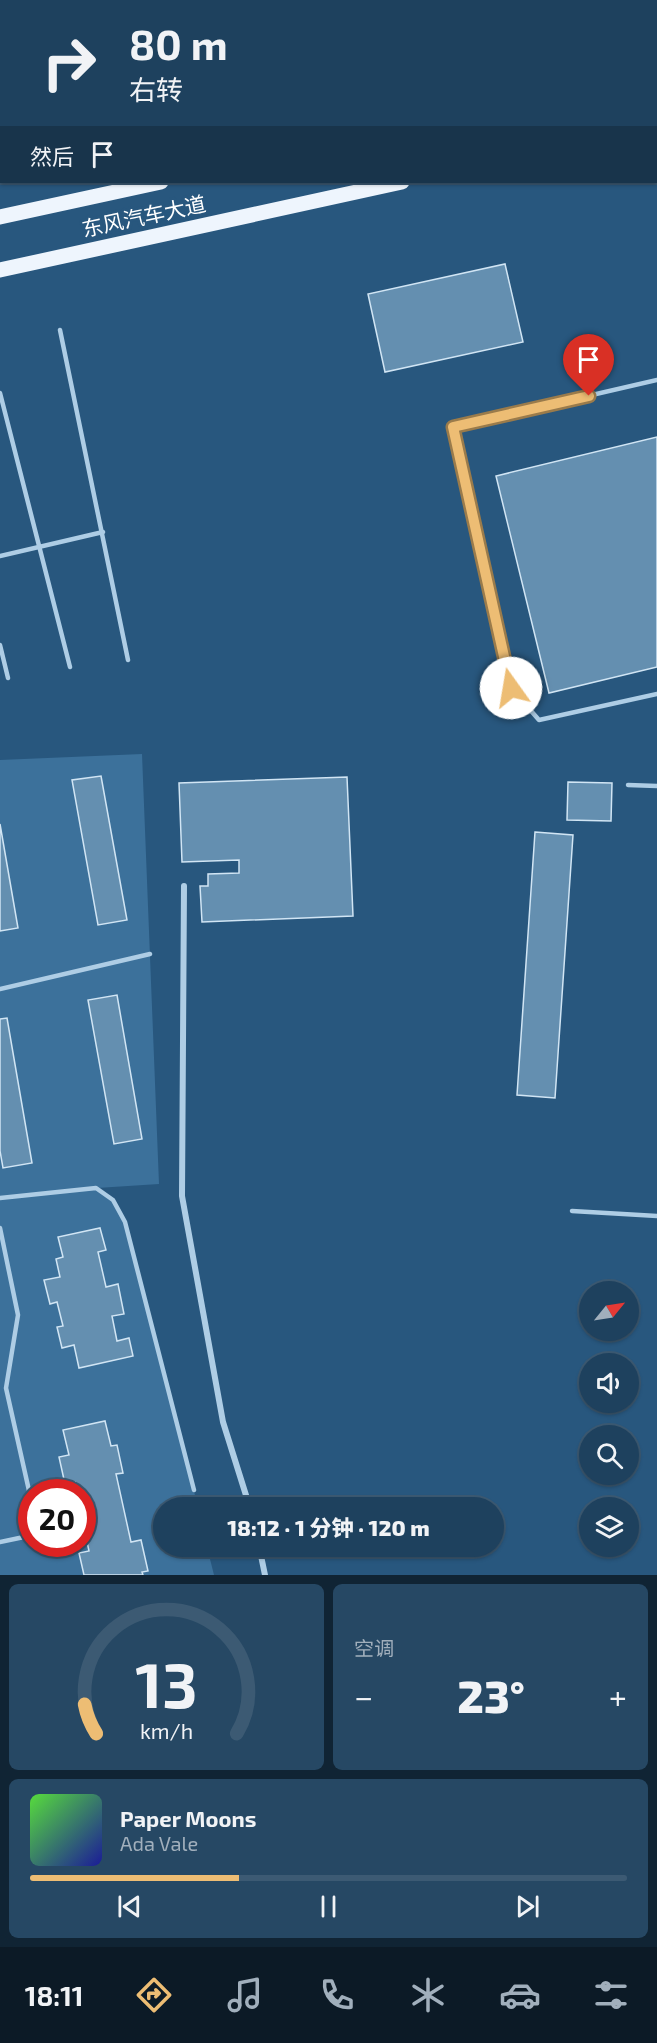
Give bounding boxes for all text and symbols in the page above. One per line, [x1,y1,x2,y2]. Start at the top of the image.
text: 80 m [129,18,228,68]
icon: right [30,24,108,102]
text: 右转 [129,73,183,105]
icon: arrive [86,138,119,171]
text: 然后 [30,143,74,169]
street label: 东风汽车大道 [79,190,208,241]
pin [563,334,614,396]
icon: arrive [572,343,605,376]
position arrow [479,656,543,720]
north arrow [579,1281,639,1341]
map controls [579,1281,639,1557]
button: sound [579,1353,639,1413]
button: search [579,1425,639,1485]
speed limit sign: 20 [18,1479,96,1557]
button: layers [579,1497,639,1557]
text: 18:12 · 1 分钟 · 120 m [227,1514,430,1540]
text: 空调 [354,1636,394,1660]
text: 13 [135,1646,198,1721]
text: 23° [457,1668,525,1722]
text: − [354,1676,373,1716]
text: + [609,1676,627,1716]
text: km/h [140,1718,193,1743]
text: Paper Moons [120,1805,256,1831]
text: Ada Vale [120,1831,198,1855]
icon: previous [113,1890,146,1923]
icon: pause [312,1890,345,1923]
icon: next [511,1890,544,1923]
icon: directions [133,1974,175,2016]
icon: music [224,1974,266,2016]
icon: phone [316,1974,358,2016]
icon: climate [407,1974,449,2016]
icon: car [499,1974,541,2016]
icon: filters [590,1974,632,2016]
text: 18:11 [25,1979,83,2011]

